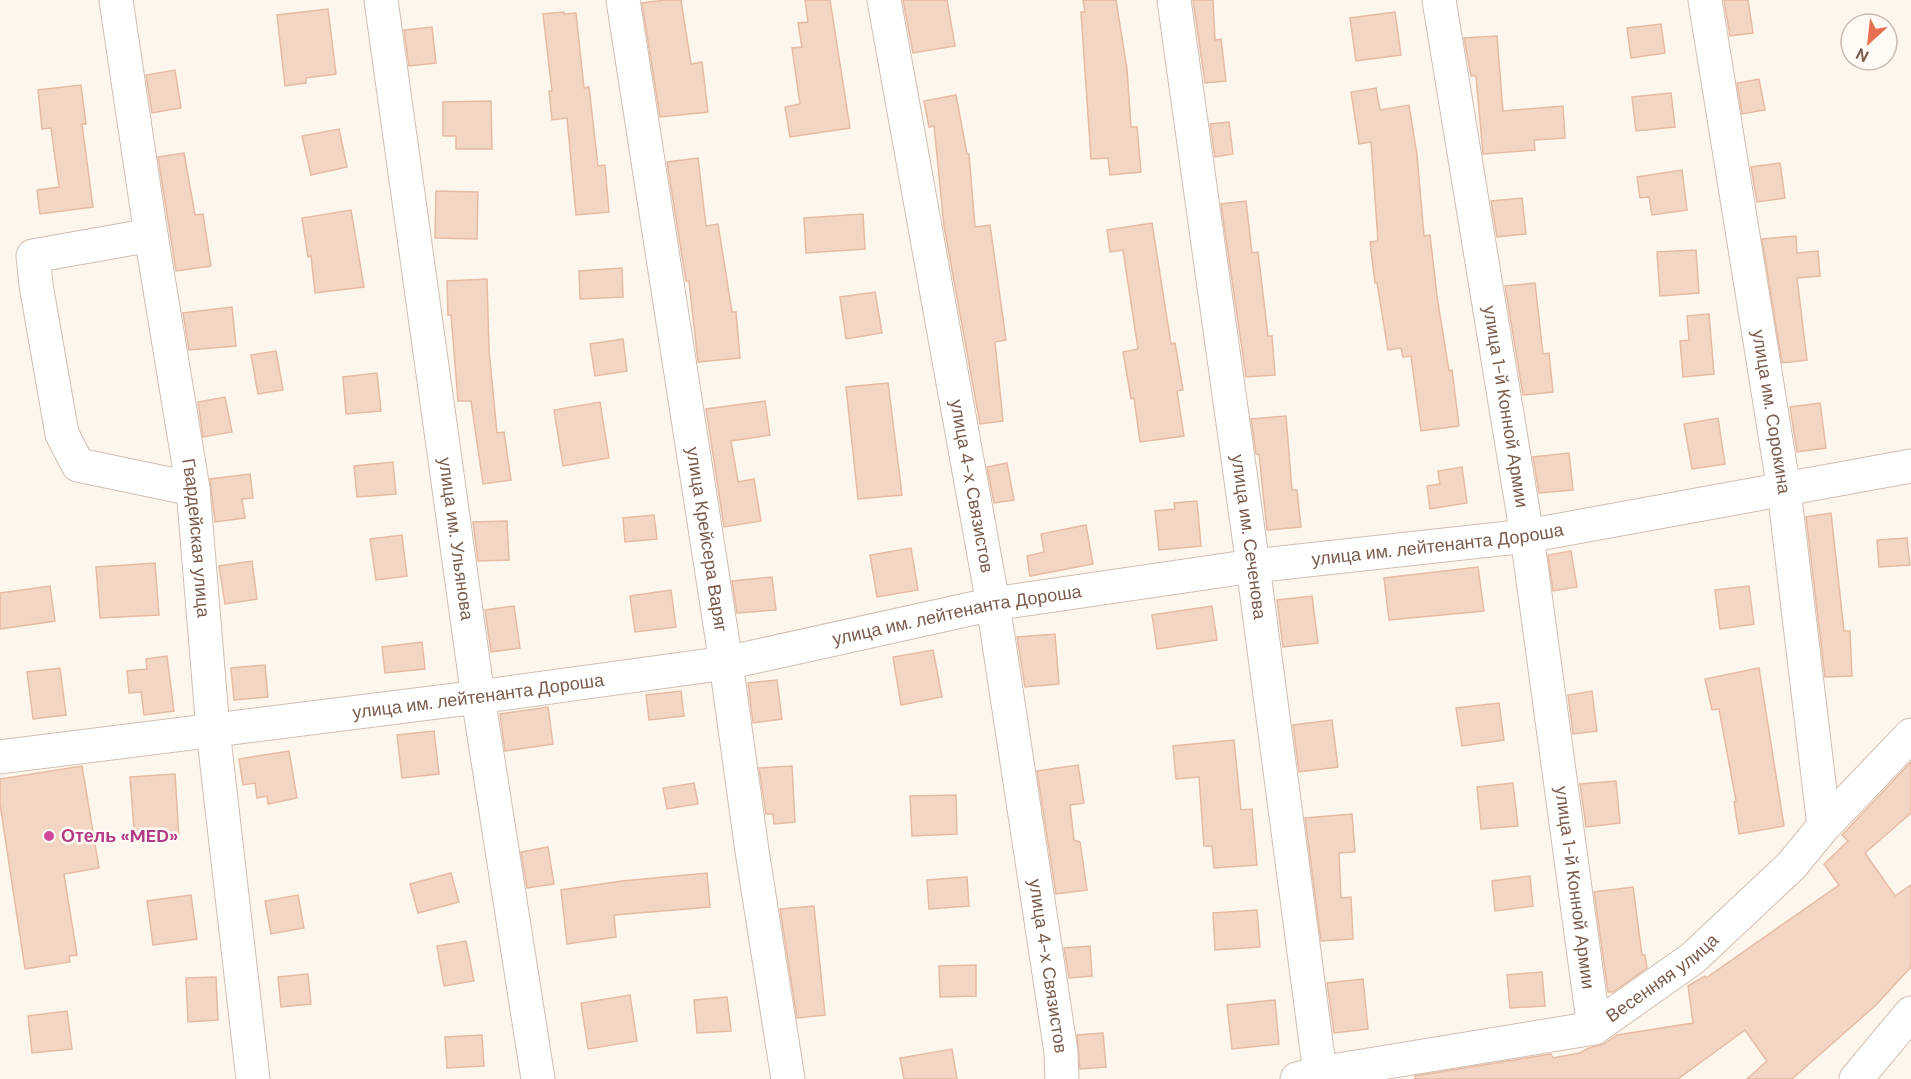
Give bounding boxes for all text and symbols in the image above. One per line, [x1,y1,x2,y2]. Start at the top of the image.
north arrow [1839,12,1899,72]
text: N [1852,43,1872,67]
street label: улица 1-й Конной Армии [1477,304,1534,509]
street label: улица им. Сорокина [1746,328,1797,497]
street label: улица 4-х Связистов [944,397,999,575]
street label: улица Крейсера Варяг [681,445,733,634]
street label: улица им. Сеченова [1226,453,1272,622]
street label: улица им. Ульянова [433,456,479,623]
street label: Гвардейская улица [176,457,216,619]
street label: улица им. лейтенанта Дороша [1310,517,1566,572]
street label: улица им. лейтенанта Дороша [830,579,1084,651]
street label: улица им. лейтенанта Дороша [351,668,606,725]
street label: улица 1-й Конной Армии [1549,785,1601,990]
place label: Отель «MED» [61,824,178,848]
marker: Отель «MED» [42,829,56,843]
street label: улица 4-х Связистов [1023,877,1073,1055]
street label: Весенняя улица [1601,928,1724,1028]

